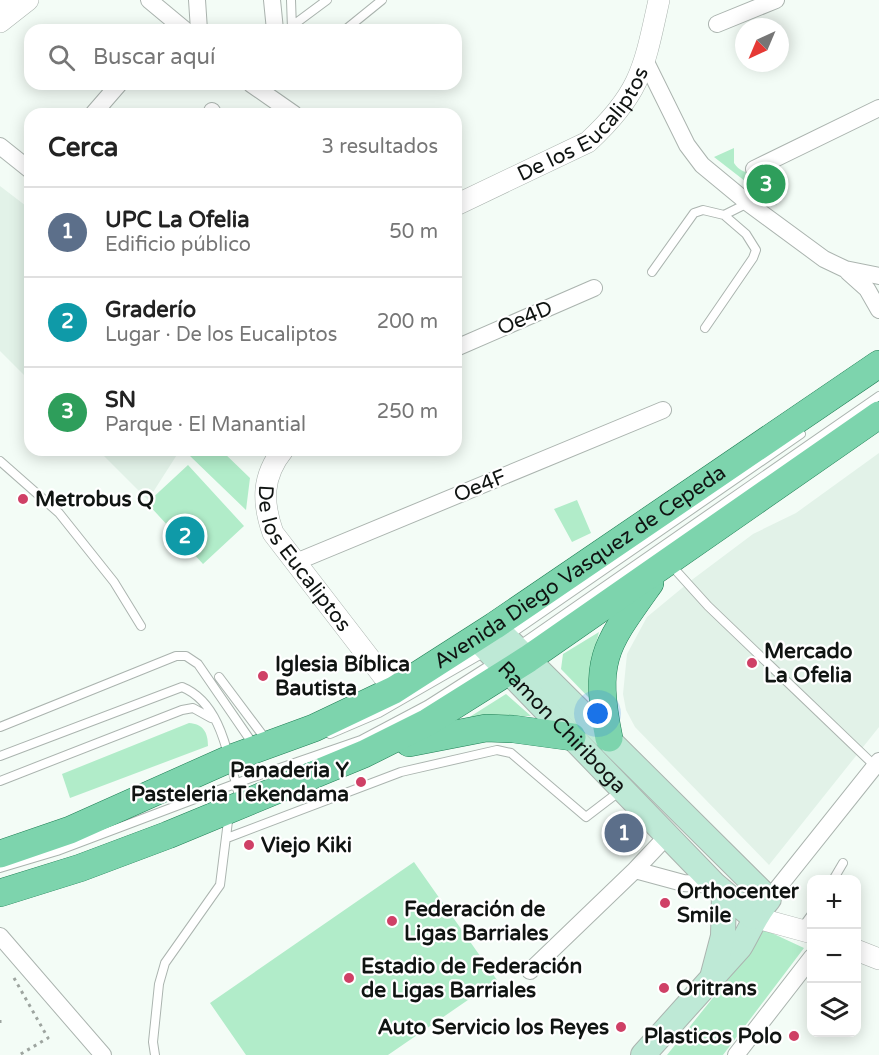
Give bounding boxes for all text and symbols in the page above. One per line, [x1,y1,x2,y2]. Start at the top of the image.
north arrow [735,18,789,72]
search box [24,24,462,90]
icon: search [45,41,78,74]
text: Buscar aquí [93,44,215,70]
street label: De los Eucaliptos [513,63,654,186]
text: Cerca [48,132,118,163]
text: 3 resultados [322,135,438,159]
pin: 3 [746,162,786,207]
text: UPC La Ofelia [105,207,250,233]
text: 1 [61,220,74,244]
text: 50 m [389,220,438,244]
text: Edificio público [105,233,251,257]
street label: Oe4D [494,295,556,341]
text: Graderío [105,297,196,323]
text: 2 [61,310,74,334]
text: 200 m [377,310,438,334]
text: Lugar · De los Eucaliptos [105,323,337,347]
text: SN [105,387,136,413]
text: 3 [61,400,74,424]
text: 250 m [377,400,438,424]
text: Parque · El Manantial [105,413,306,437]
street label: Avenida Diego Vasquez de Cepeda [429,460,730,674]
street label: Oe4F [450,464,510,508]
street label: De los Eucaliptos [253,484,357,636]
place label: Metrobus Q [35,487,154,512]
marker: Metrobus Q [16,492,30,506]
pin: 2 [166,514,204,558]
place label: Mercado La Ofelia [764,639,853,688]
place label: Iglesia Bíblica Bautista [275,652,410,701]
street label: Ramon Chiriboga [493,656,632,798]
marker: Mercado La Ofelia [745,656,759,670]
marker: Iglesia Bíblica Bautista [256,669,270,683]
your location [583,699,612,728]
place label: Panaderia Y Pasteleria Tekendama [131,758,350,807]
marker: Panaderia Y Pasteleria Tekendama [354,775,368,789]
pin: 1 [604,810,644,856]
place label: Viejo Kiki [261,833,352,858]
marker: Viejo Kiki [242,838,256,852]
map controls [807,875,861,1037]
button: + [807,875,861,929]
place label: Orthocenter Smile [677,879,800,928]
marker: Orthocenter Smile [658,896,672,910]
place label: Federación de Ligas Barriales [404,897,549,946]
marker: Federación de Ligas Barriales [385,914,399,928]
button: − [807,929,861,983]
place label: Estadio de Federación de Ligas Barriales [361,954,582,1003]
marker: Estadio de Federación de Ligas Barriales [342,971,356,985]
place label: Oritrans [676,976,757,1001]
marker: Oritrans [657,981,671,995]
button: layers [807,983,861,1037]
place label: Auto Servicio los Reyes [377,1015,609,1040]
marker: Auto Servicio los Reyes [614,1020,628,1034]
place label: Plasticos Polo [644,1024,782,1049]
marker: Plasticos Polo [787,1029,801,1043]

